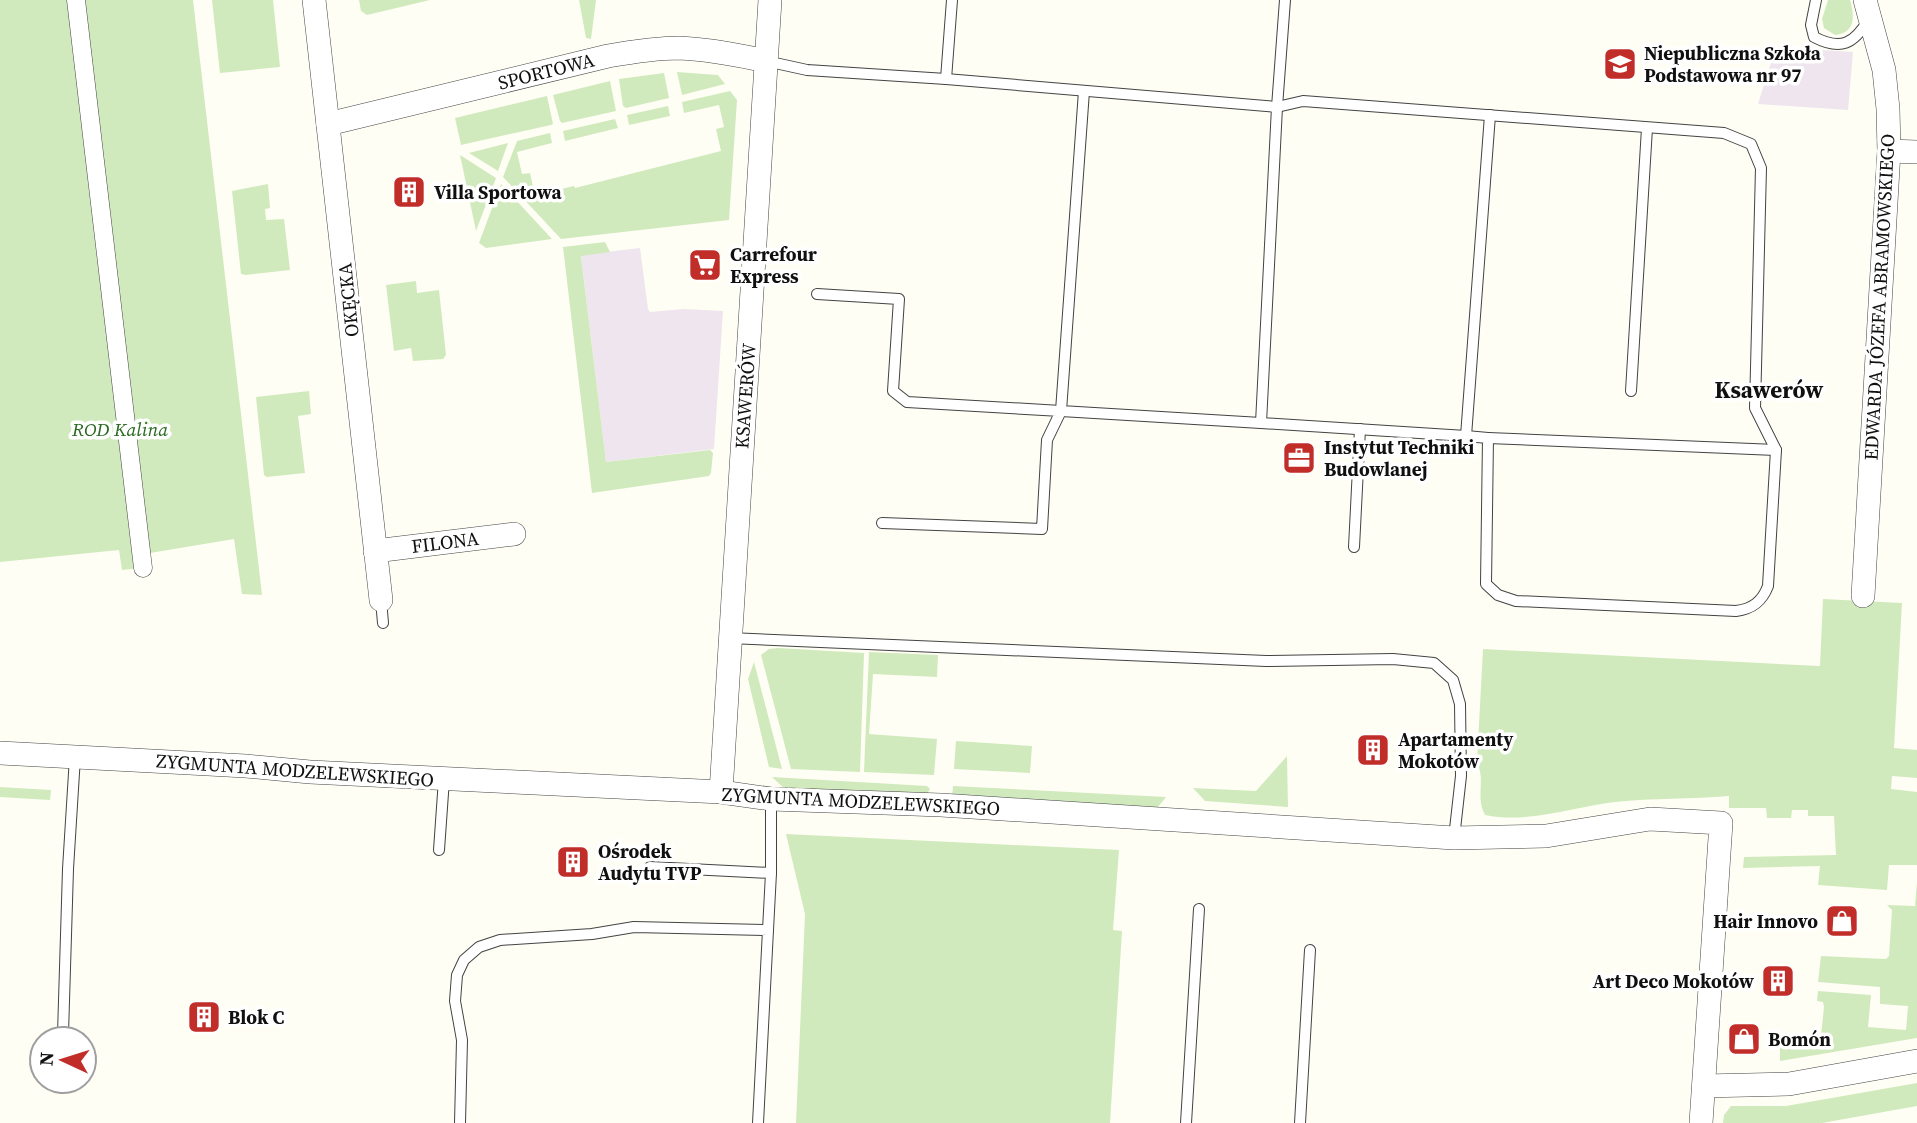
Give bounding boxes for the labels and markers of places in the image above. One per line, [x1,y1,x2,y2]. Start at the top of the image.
place label: Niepubliczna Szkoła Podstawowa nr 97 [1644,40,1822,88]
school or university icon: Niepubliczna Szkoła Podstawowa nr 97 [1601,45,1639,83]
building icon: Villa Sportowa [390,173,428,211]
place label: Villa Sportowa [434,179,562,205]
place label: Carrefour Express [730,241,817,289]
supermarket icon: Carrefour Express [686,246,724,284]
place label: Instytut Techniki Budowlanej [1324,434,1474,482]
office icon: Instytut Techniki Budowlanej [1280,439,1318,477]
place label: Apartamenty Mokotów [1398,726,1514,774]
building icon: Apartamenty Mokotów [1354,731,1392,769]
place label: Ośrodek Audytu TVP [598,838,702,886]
building icon: Ośrodek Audytu TVP [554,843,592,881]
shop icon: Hair Innovo [1823,902,1861,940]
place label: Hair Innovo [1713,908,1818,934]
building icon: Art Deco Mokotów [1759,962,1797,1000]
place label: Art Deco Mokotów [1592,968,1754,994]
building icon: Blok C [185,998,223,1036]
place label: Blok C [228,1004,284,1030]
shop icon: Bomón [1725,1020,1763,1058]
place label: Bomón [1768,1026,1831,1052]

